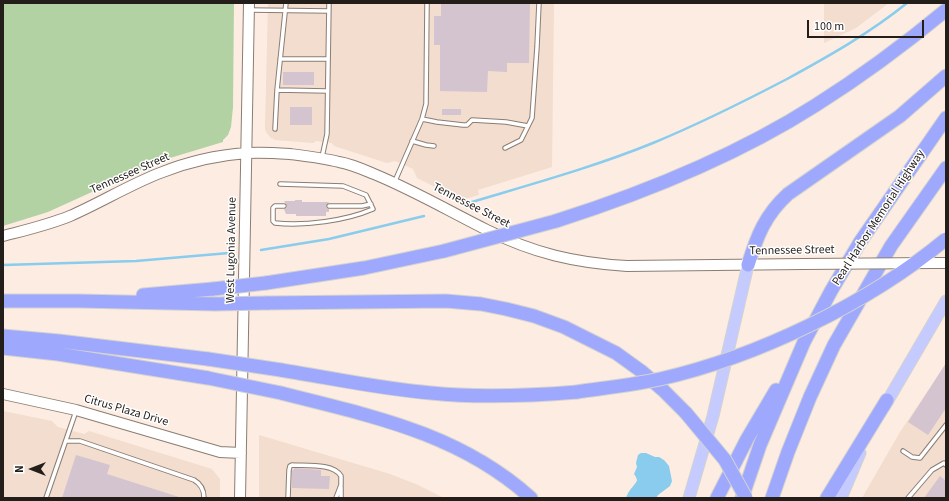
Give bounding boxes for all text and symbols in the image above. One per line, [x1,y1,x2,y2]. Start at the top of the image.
scale bar [809,12,926,38]
text: 100 m [814,18,844,35]
street label: Pearl Harbor Memorial Highway [830,147,928,289]
street label: Tennessee Street [88,150,172,198]
street label: Tennessee Street [430,180,512,232]
street label: West Lugonia Avenue [224,197,240,303]
street label: Tennessee Street [749,243,835,259]
street label: Citrus Plaza Drive [82,392,170,430]
north arrow [12,449,52,489]
text: N [12,465,27,473]

